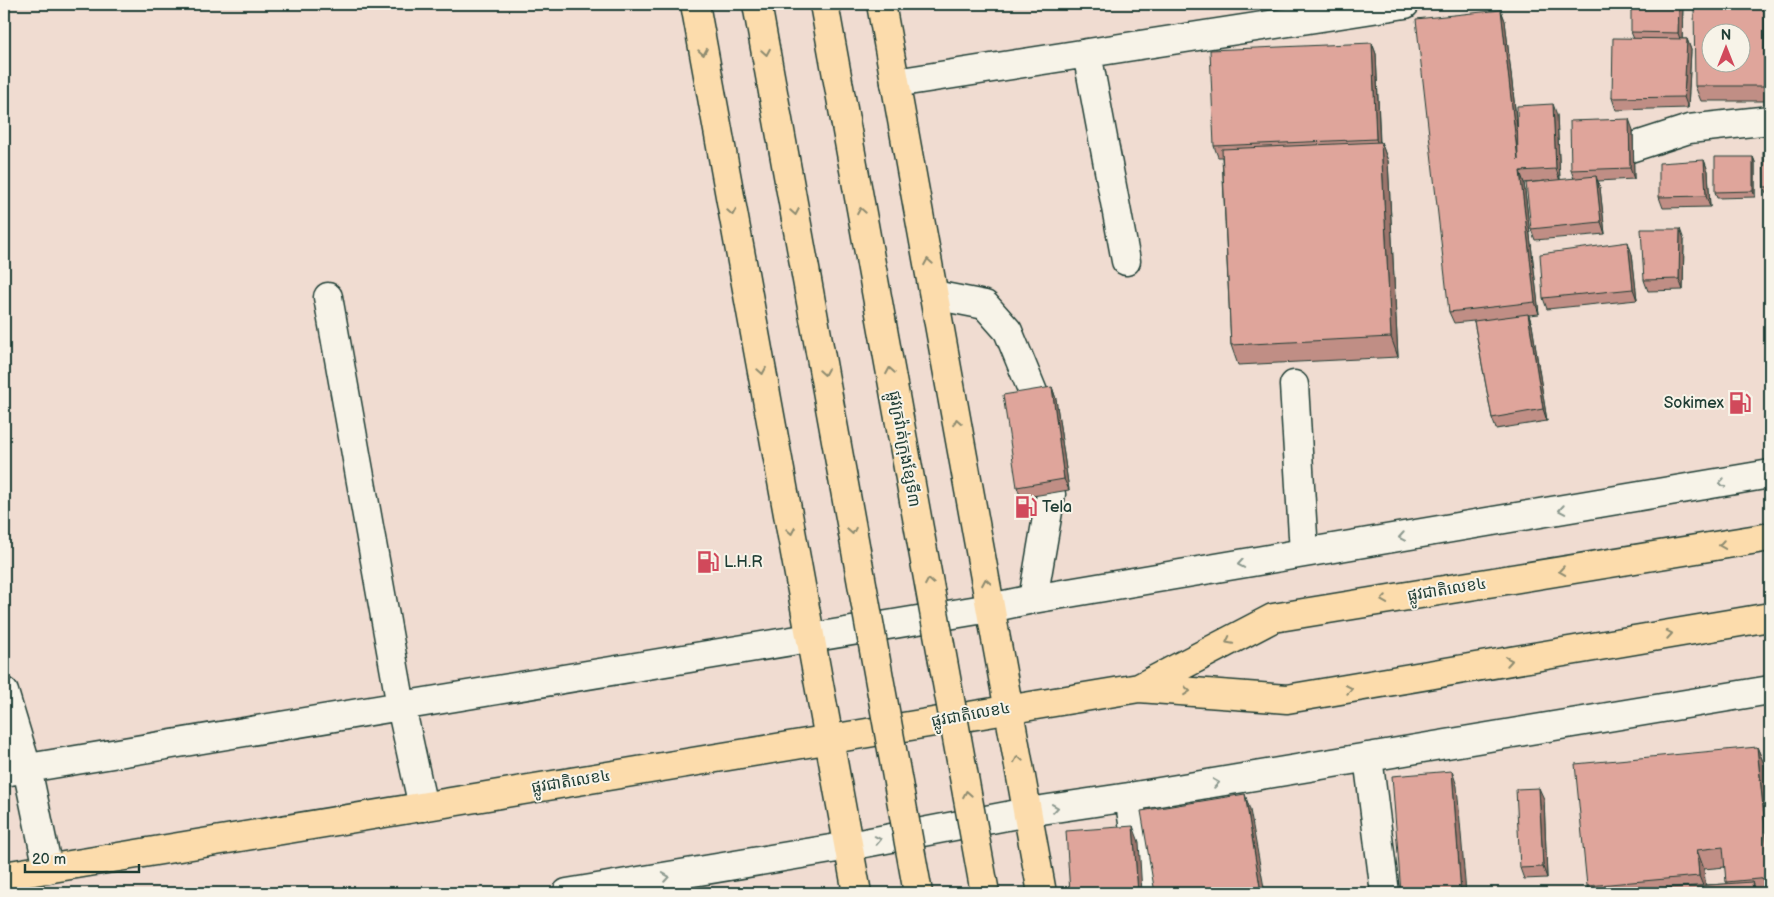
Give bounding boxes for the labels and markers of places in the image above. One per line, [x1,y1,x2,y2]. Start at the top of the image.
fuel station icon: Sokimex [1727,390,1753,416]
place label: Sokimex [1664,394,1725,413]
fuel station icon: Tela [1013,494,1039,520]
place label: Tela [1042,498,1072,517]
fuel station icon: L.H.R [695,549,721,575]
place label: L.H.R [724,553,763,572]

